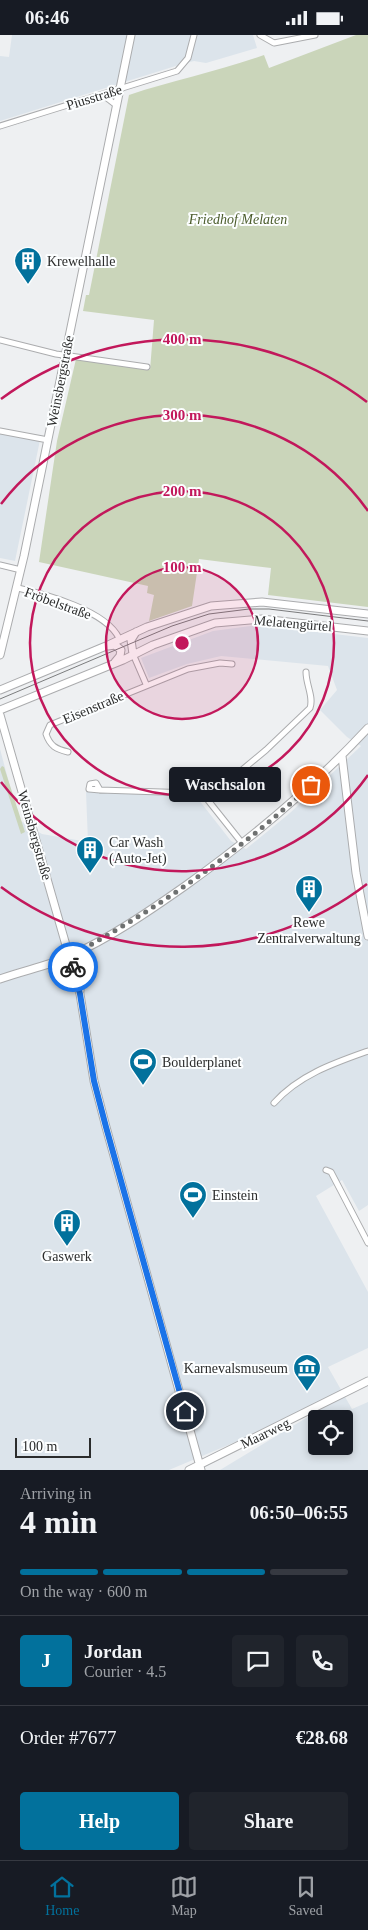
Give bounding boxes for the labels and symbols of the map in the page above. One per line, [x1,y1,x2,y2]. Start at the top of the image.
street label: Piusstraße [64,82,124,113]
park label: Friedhof Melaten [188,212,287,227]
building icon: Krewelhalle [13,246,43,285]
place label: Krewelhalle [47,254,115,269]
text: 400 m [163,331,202,347]
street label: Weinsbergstraße [44,334,77,428]
text: 300 m [163,407,202,423]
text: 200 m [163,483,202,499]
text: 100 m [163,559,202,575]
street label: Fröbelstraße [22,584,93,622]
street label: Melatengürtel [253,613,333,634]
centre of rings [173,634,191,652]
street label: Eisenstraße [61,688,126,727]
pin [290,764,332,806]
callout: Waschsalon [168,767,281,803]
street label: Weinsbergstraße [15,789,55,882]
building icon: Car Wash (Auto-Jet) [75,835,105,874]
place label: Car Wash (Auto-Jet) [109,835,167,867]
building icon: Rewe Zentralverwaltung [294,874,324,913]
place label: Rewe Zentralverwaltung [257,915,361,946]
courier [48,942,98,992]
sports icon: Boulderplanet [128,1047,158,1086]
place label: Boulderplanet [162,1055,241,1070]
sports icon: Einstein [178,1180,208,1219]
place label: Einstein [212,1188,258,1203]
building icon: Gaswerk [52,1208,82,1247]
place label: Gaswerk [42,1249,92,1264]
museum icon: Karnevalsmuseum [292,1353,322,1392]
place label: Karnevalsmuseum [184,1361,288,1376]
pin [164,1390,206,1432]
street label: Maarweg [238,1415,292,1452]
scale bar [15,1435,91,1458]

